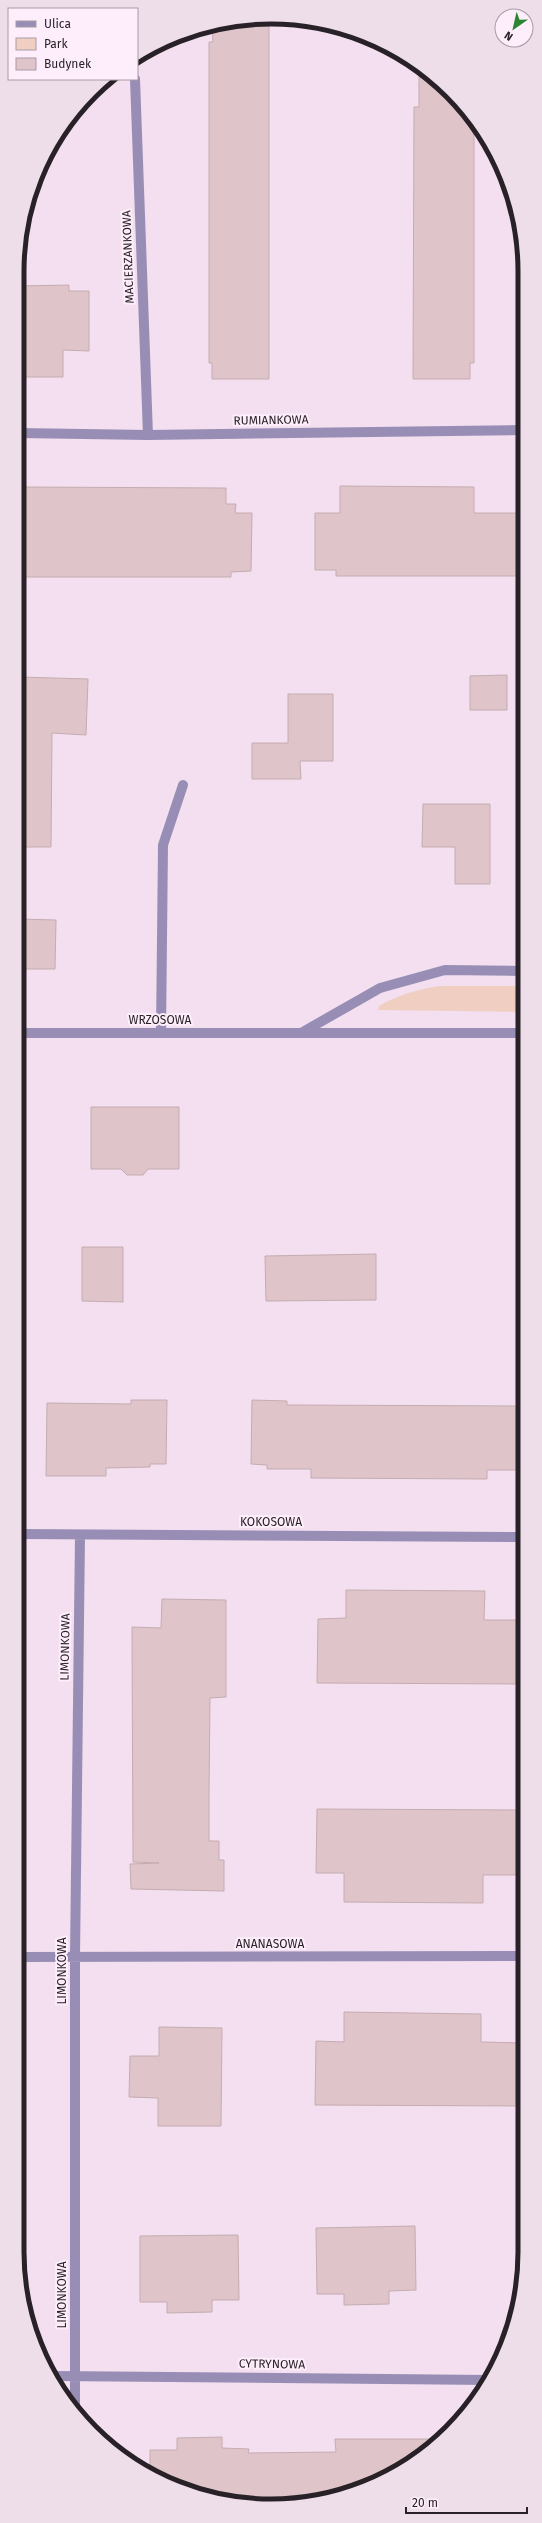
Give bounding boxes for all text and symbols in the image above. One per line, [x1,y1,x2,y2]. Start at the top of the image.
legend [8,8,138,80]
north arrow [494,8,534,48]
text: Ulica [44,17,71,31]
text: N [502,28,515,43]
text: Park [44,37,68,51]
text: Budynek [44,57,92,71]
street label: MACIERZANKOWA [119,210,137,304]
street label: RUMIANKOWA [233,412,309,428]
street label: WRZOSOWA [129,1013,192,1027]
street label: KOKOSOWA [240,1515,302,1529]
street label: LIMONKOWA [57,1613,73,1681]
street label: LIMONKOWA [55,1937,69,2005]
street label: ANANASOWA [236,1937,304,1951]
street label: LIMONKOWA [55,2261,69,2329]
street label: CYTRYNOWA [239,2356,305,2372]
scale bar [406,2489,527,2515]
text: 20 m [412,2496,438,2510]

